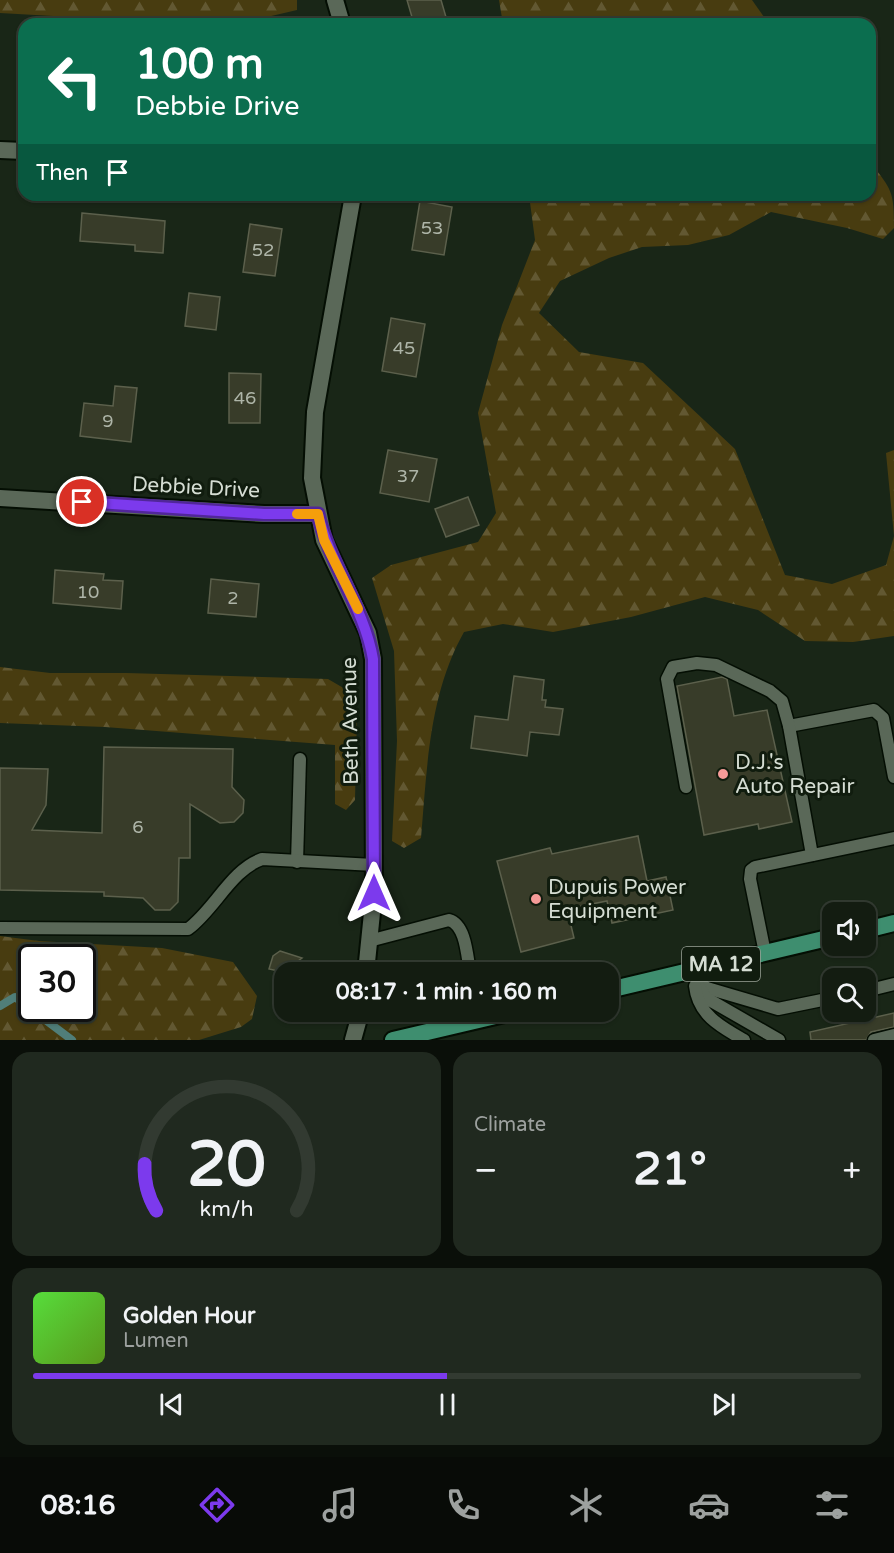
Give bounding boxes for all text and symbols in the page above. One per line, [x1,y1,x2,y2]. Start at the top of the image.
text: 100 m [135,39,264,90]
icon: left [36,42,114,120]
text: Debbie Drive [135,90,300,123]
icon: arrive [101,156,134,189]
text: Then [36,160,89,186]
house number: 53 [421,217,443,239]
house number: 52 [252,239,274,261]
house number: 45 [393,337,415,359]
house number: 46 [234,387,256,409]
house number: 9 [102,410,114,432]
house number: 37 [397,465,419,487]
street label: Debbie Drive [131,472,261,503]
pin [56,476,107,527]
icon: arrive [65,485,98,518]
house number: 10 [77,581,99,603]
house number: 2 [227,587,239,609]
street label: Beth Avenue [337,657,364,785]
place label: D.J.'s Auto Repair [735,750,854,799]
marker: D.J.'s Auto Repair [716,767,730,781]
house number: 6 [132,816,144,838]
position arrow [342,861,406,925]
place label: Dupuis Power Equipment [548,875,686,924]
marker: Dupuis Power Equipment [529,892,543,906]
map controls [822,902,876,1022]
button: sound [822,902,876,956]
speed limit sign: 30 [18,944,96,1022]
road number: MA 12 [682,947,760,981]
button: search [822,968,876,1022]
text: 08:17 · 1 min · 160 m [336,979,557,1005]
text: Climate [474,1113,546,1137]
text: 20 [187,1128,266,1203]
text: 21° [633,1143,707,1197]
text: − [474,1151,498,1190]
text: + [842,1151,861,1190]
text: km/h [200,1196,253,1222]
text: Golden Hour [123,1303,255,1329]
text: Lumen [123,1329,189,1353]
icon: previous [155,1388,188,1421]
icon: pause [431,1388,464,1421]
icon: next [707,1388,740,1421]
icon: directions [196,1484,238,1526]
icon: music [319,1484,361,1526]
icon: phone [442,1484,484,1526]
icon: climate [565,1484,607,1526]
icon: car [688,1484,730,1526]
icon: filters [811,1484,853,1526]
text: 08:16 [41,1489,115,1522]

